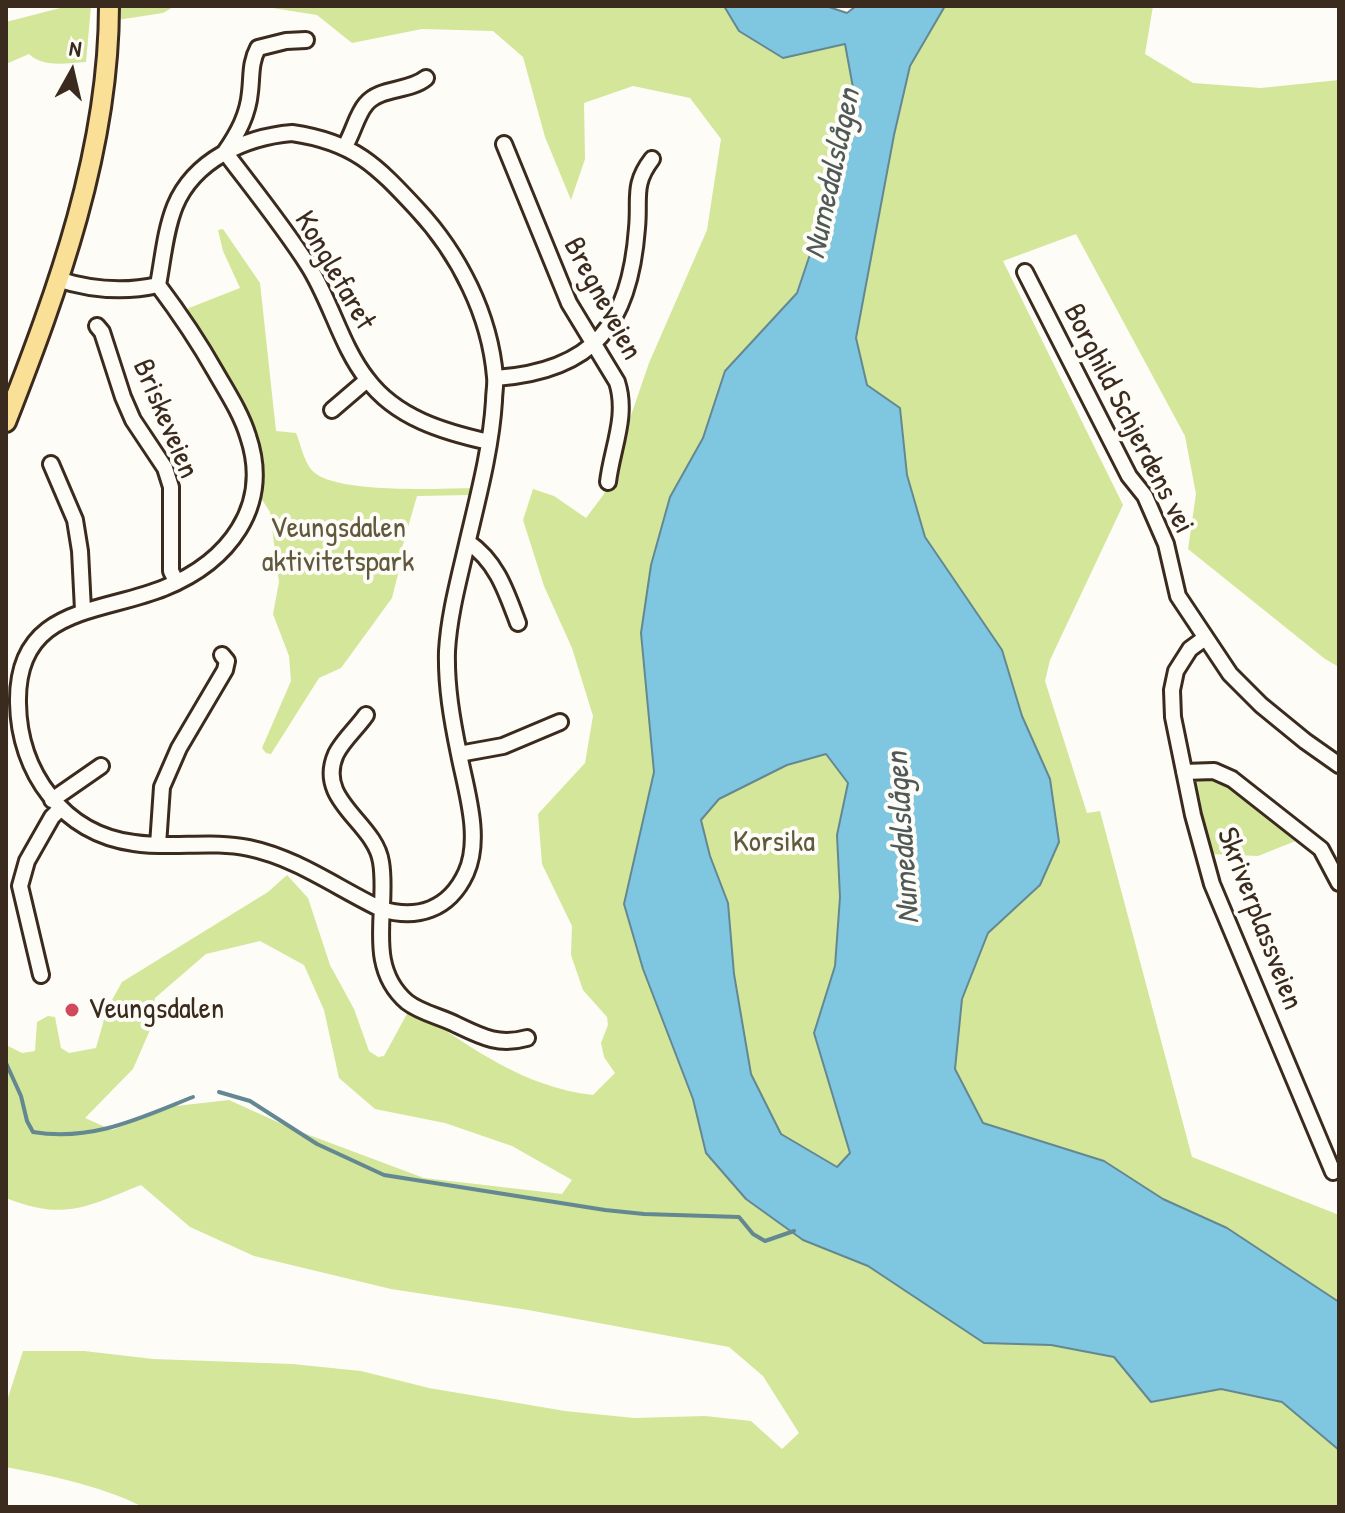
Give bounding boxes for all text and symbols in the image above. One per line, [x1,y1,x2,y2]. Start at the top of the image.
north arrow [32,32,112,112]
text: N [67,33,83,64]
water label: Numedalslågen [796,86,870,262]
street label: Konglefaret [286,205,382,337]
street label: Bregneveien [555,232,649,366]
street label: Borghild Schjerdens vei [1055,298,1201,540]
street label: Briskeveien [124,354,206,484]
park label: Veungsdalen aktivitetspark [262,511,414,582]
water label: Numedalslågen [879,751,929,925]
street label: Skriverplassveien [1208,823,1310,1015]
park label: Korsika [733,825,815,861]
place label: Veungsdalen [88,992,224,1028]
marker: Veungsdalen [63,1001,81,1019]

